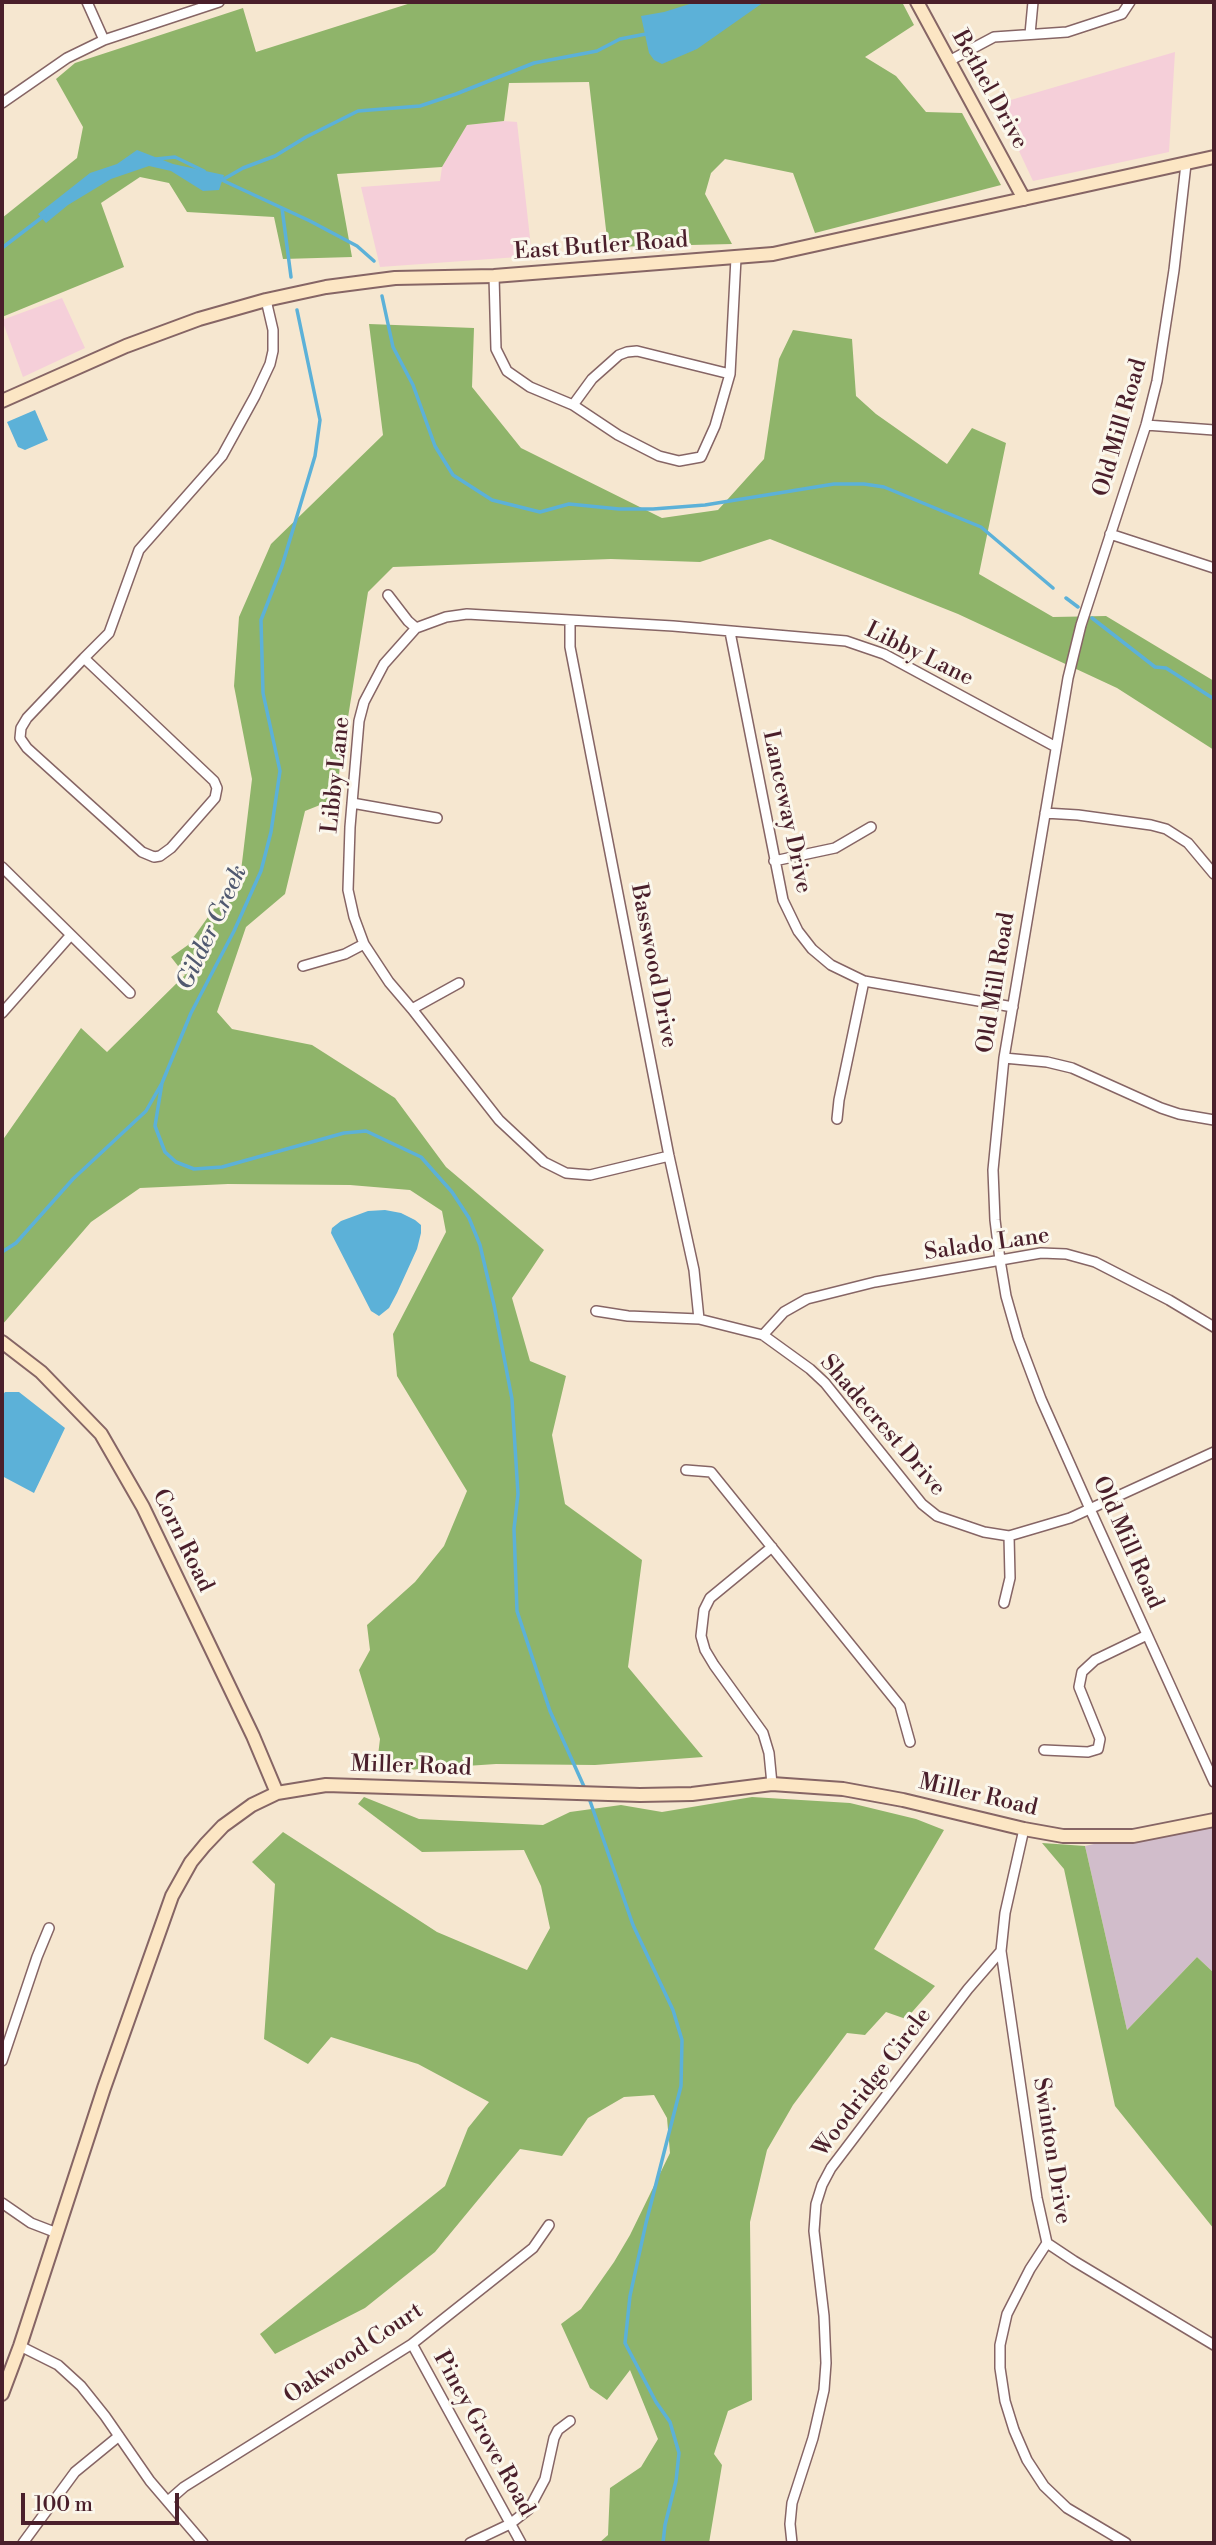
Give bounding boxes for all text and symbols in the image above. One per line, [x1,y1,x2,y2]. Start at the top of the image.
street label: Bethel Drive [945,26,1033,154]
street label: East Butler Road [513,227,689,267]
street label: Old Mill Road [1088,356,1154,500]
street label: Libby Lane [860,617,978,693]
street label: Libby Lane [317,715,357,835]
street label: Lanceway Drive [755,728,817,896]
water label: Gilder Creek [172,861,254,995]
street label: Basswood Drive [624,882,682,1050]
street label: Old Mill Road [972,911,1022,1055]
street label: Salado Lane [923,1223,1051,1267]
street label: Shadecrest Drive [813,1350,951,1502]
street label: Old Mill Road [1085,1472,1169,1614]
street label: Corn Road [145,1485,219,1597]
street label: Miller Road [350,1751,472,1783]
street label: Miller Road [916,1769,1040,1823]
street label: Woodridge Circle [808,2003,938,2163]
street label: Swinton Drive [1026,2076,1076,2226]
street label: Oakwood Court [279,2297,429,2411]
street label: Piney Grove Road [426,2347,540,2521]
scale bar [24,2478,182,2522]
text: 100 m [34,2492,93,2518]

